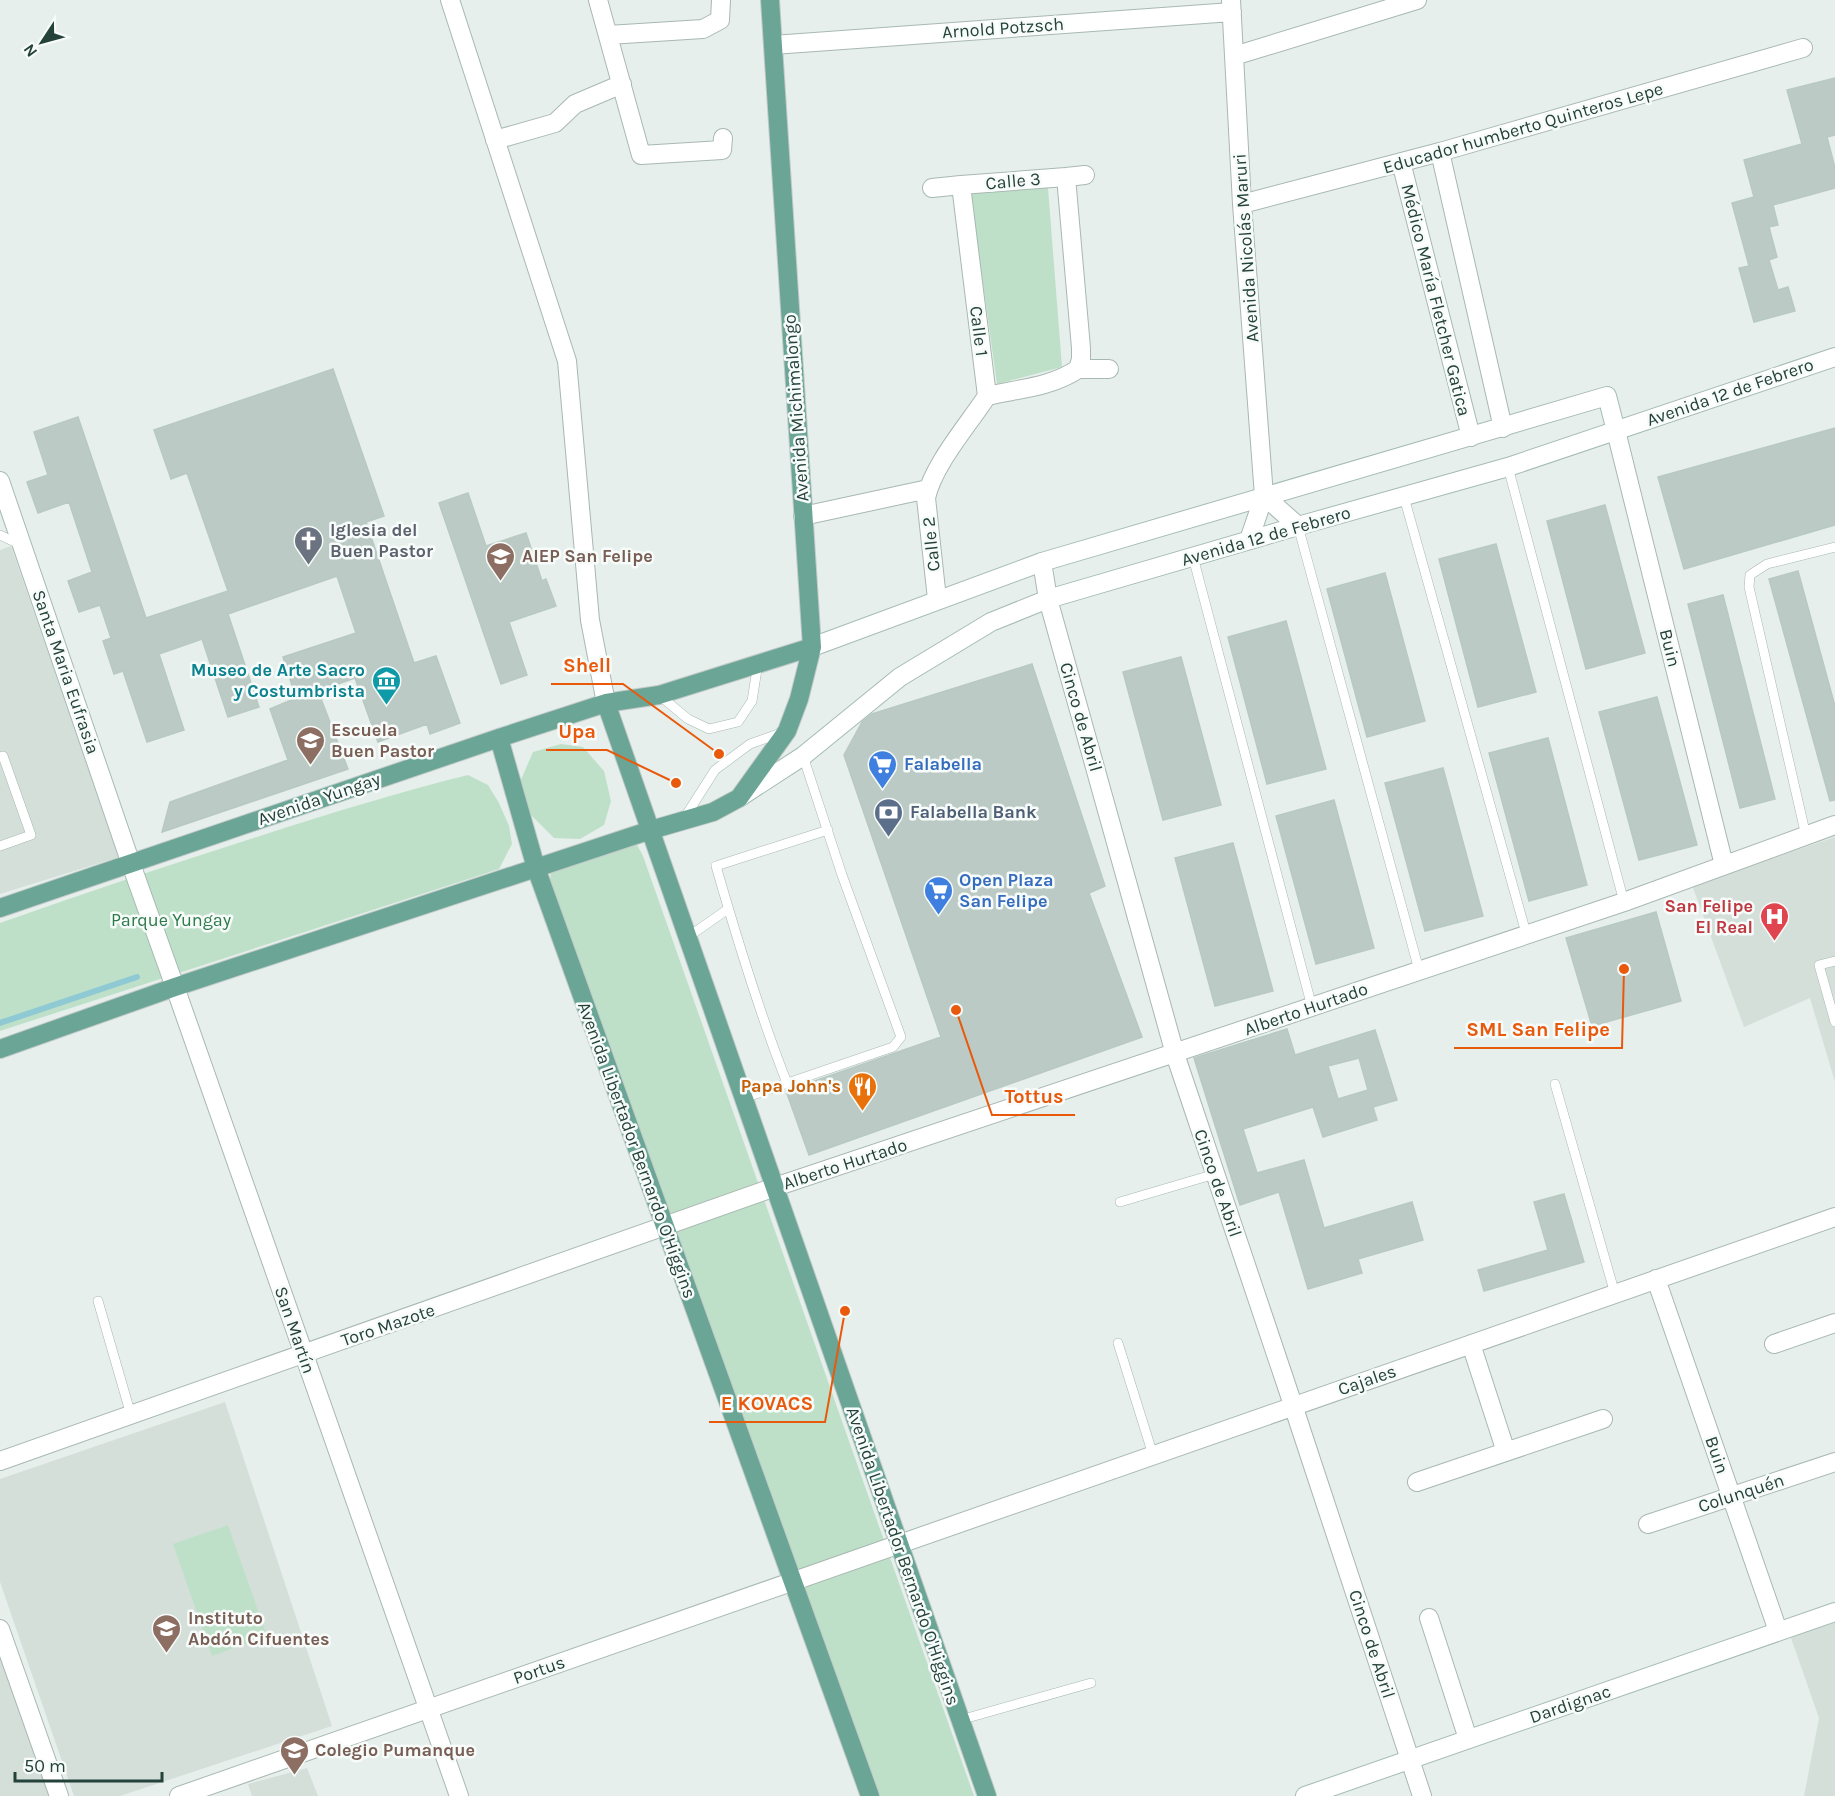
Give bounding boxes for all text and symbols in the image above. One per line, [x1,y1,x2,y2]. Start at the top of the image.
north arrow [12,12,72,72]
street label: Arnold Potzsch [941,13,1065,43]
text: N [19,40,41,61]
street label: Educador humberto Quinteros Lepe [1380,77,1666,179]
street label: Avenida Nicolás Maruri [1228,153,1264,343]
street label: Calle 3 [985,168,1041,194]
street label: Médico María Fletcher Gatica [1396,182,1476,418]
street label: Calle 1 [965,305,993,357]
street label: Avenida Michimalongo [778,314,814,502]
street label: Avenida 12 de Febrero [1644,353,1816,431]
street label: Avenida 12 de Febrero [1179,501,1353,571]
street label: Calle 2 [917,516,945,572]
place label: Iglesia del Buen Pastor [330,519,433,562]
church icon: Iglesia del Buen Pastor [293,524,325,566]
school or university icon: AIEP San Felipe [485,540,517,582]
place label: AIEP San Felipe [522,545,653,567]
street label: Santa Maria Eufrasia [28,587,104,757]
street label: Buin [1655,627,1685,669]
callout: Shell [551,646,623,684]
text: Shell [563,654,611,677]
place label: Museo de Arte Sacro y Costumbrista [191,659,365,702]
street label: Cinco de Abril [1055,660,1107,774]
museum icon: Museo de Arte Sacro y Costumbrista [370,664,402,706]
callout: Upa [546,712,607,750]
place label: Escuela Buen Pastor [331,719,434,762]
text: Upa [558,720,596,743]
school or university icon: Escuela Buen Pastor [294,724,326,766]
supermarket icon: Falabella [867,748,899,790]
place label: Falabella [904,753,982,775]
street label: Avenida Yungay [255,768,384,830]
bank icon: Falabella Bank [873,796,905,838]
place label: Falabella Bank [910,801,1037,823]
place label: Open Plaza San Felipe [959,869,1053,912]
supermarket icon: Open Plaza San Felipe [922,874,954,916]
place label: San Felipe El Real [1665,895,1753,938]
hospital icon: San Felipe El Real [1758,900,1790,942]
park label: Parque Yungay [111,909,232,931]
street label: Alberto Hurtado [1241,978,1371,1040]
street label: Avenida Libertador Bernardo O'Higgins [573,999,701,1301]
callout: SML San Felipe [1454,1010,1622,1048]
text: SML San Felipe [1466,1018,1610,1041]
restaurant icon: Papa John's [846,1070,878,1112]
place label: Papa John's [741,1075,841,1097]
callout: Tottus [992,1077,1075,1115]
text: Tottus [1004,1085,1064,1108]
street label: Cinco de Abril [1189,1126,1247,1240]
street label: Alberto Hurtado [780,1134,910,1194]
street label: San Martín [270,1284,320,1376]
street label: Toro Mazote [338,1299,438,1351]
street label: Cajales [1335,1360,1399,1400]
callout: E KOVACS [709,1384,825,1422]
text: E KOVACS [721,1392,813,1415]
street label: Avenida Libertador Bernardo O'Higgins [841,1404,965,1708]
street label: Buin [1700,1433,1734,1477]
street label: Colunquén [1695,1469,1787,1517]
street label: Cinco de Abril [1344,1587,1400,1701]
place label: Instituto Abdón Cifuentes [188,1607,329,1650]
school or university icon: Instituto Abdón Cifuentes [151,1612,183,1654]
street label: Portus [510,1651,568,1689]
street label: Dardignac [1526,1680,1614,1728]
school or university icon: Colegio Pumanque [278,1734,310,1776]
place label: Colegio Pumanque [315,1739,475,1761]
scale bar [15,1745,162,1783]
text: 50 m [24,1755,66,1777]

